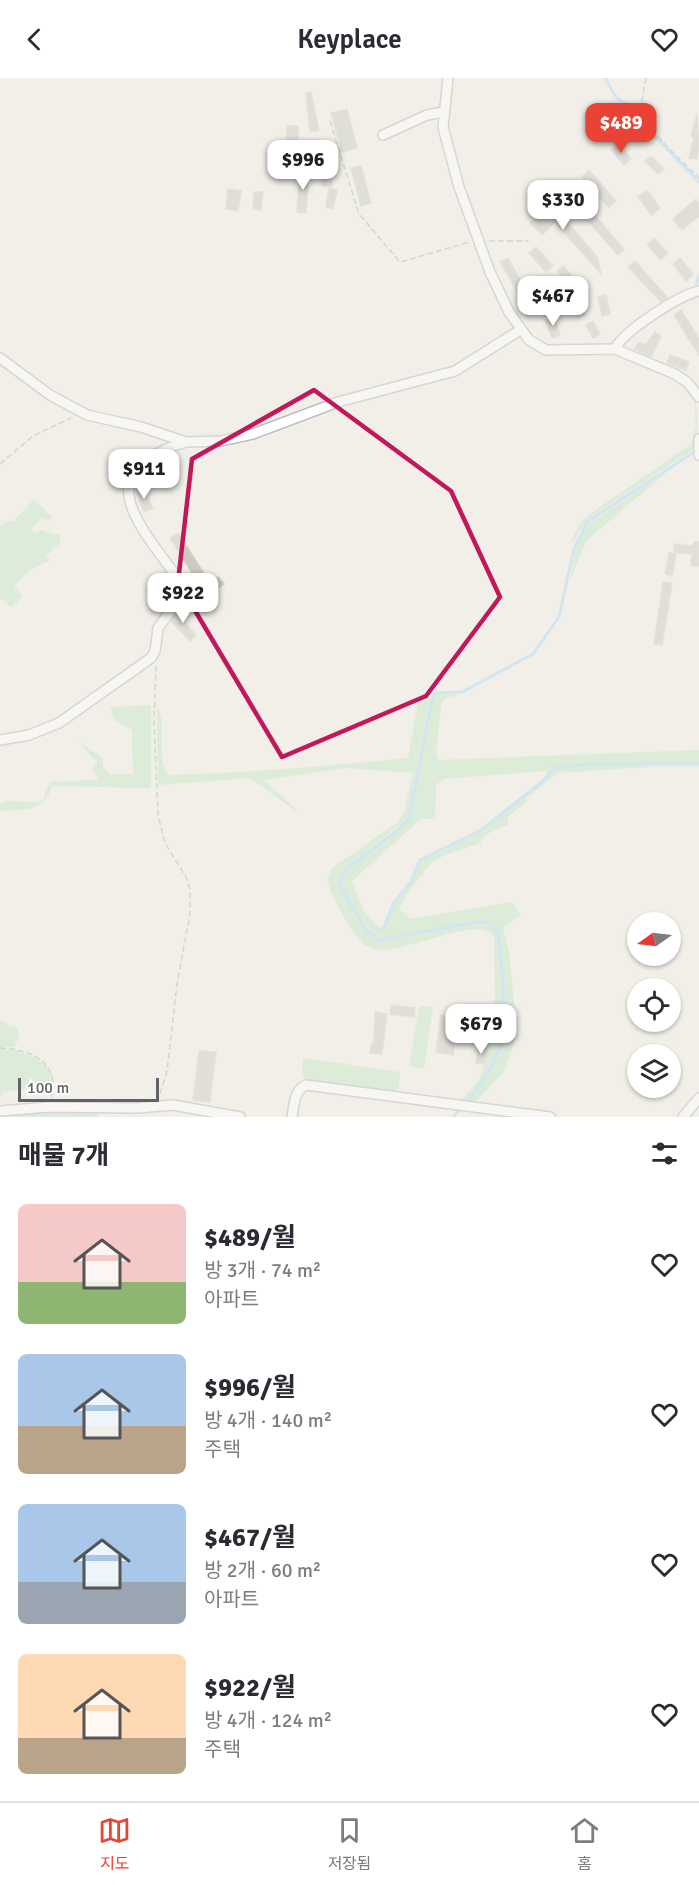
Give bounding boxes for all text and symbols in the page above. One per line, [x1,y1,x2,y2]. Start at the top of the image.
icon: back [18,23,51,56]
text: Keyplace [297,23,402,56]
icon: heart [648,23,681,56]
pin: $489 [585,103,657,154]
text: $489 [599,110,643,135]
pin: $996 [267,140,339,191]
text: $996 [281,147,325,172]
pin: $330 [527,180,599,231]
text: $330 [541,187,585,212]
pin: $467 [517,276,589,327]
text: $467 [531,283,575,308]
pin: $911 [108,449,180,500]
text: $911 [122,456,166,481]
pin: $922 [147,573,219,624]
text: $922 [161,580,205,605]
north arrow [627,912,681,966]
map controls [627,912,681,1098]
button: locate [627,978,681,1032]
pin: $679 [445,1004,517,1055]
text: $679 [459,1011,503,1036]
button: layers [627,1044,681,1098]
scale bar [18,1075,159,1103]
text: 100 m [27,1078,69,1098]
icon: filters [648,1137,681,1170]
text: 매물 7개 [18,1140,110,1172]
text: $489/월 [204,1222,296,1254]
icon: home [66,1228,138,1300]
icon: heart [648,1248,681,1281]
text: 방 3개 · 74 m² [204,1258,321,1283]
text: 아파트 [204,1287,259,1312]
text: $996/월 [204,1372,296,1404]
icon: home [66,1378,138,1450]
icon: heart [648,1398,681,1431]
text: 방 4개 · 140 m² [204,1408,332,1433]
text: 주택 [204,1437,241,1462]
text: $467/월 [204,1522,296,1554]
icon: home [66,1528,138,1600]
icon: heart [648,1548,681,1581]
text: 방 2개 · 60 m² [204,1558,321,1583]
text: 아파트 [204,1587,259,1612]
text: $922/월 [204,1672,296,1704]
icon: home [66,1678,138,1750]
icon: heart [648,1698,681,1731]
text: 방 4개 · 124 m² [204,1708,332,1733]
text: 주택 [204,1737,241,1762]
tab: 지도 [98,1814,131,1874]
tab: 저장됨 [327,1814,372,1874]
tab: 홈 [568,1814,601,1874]

